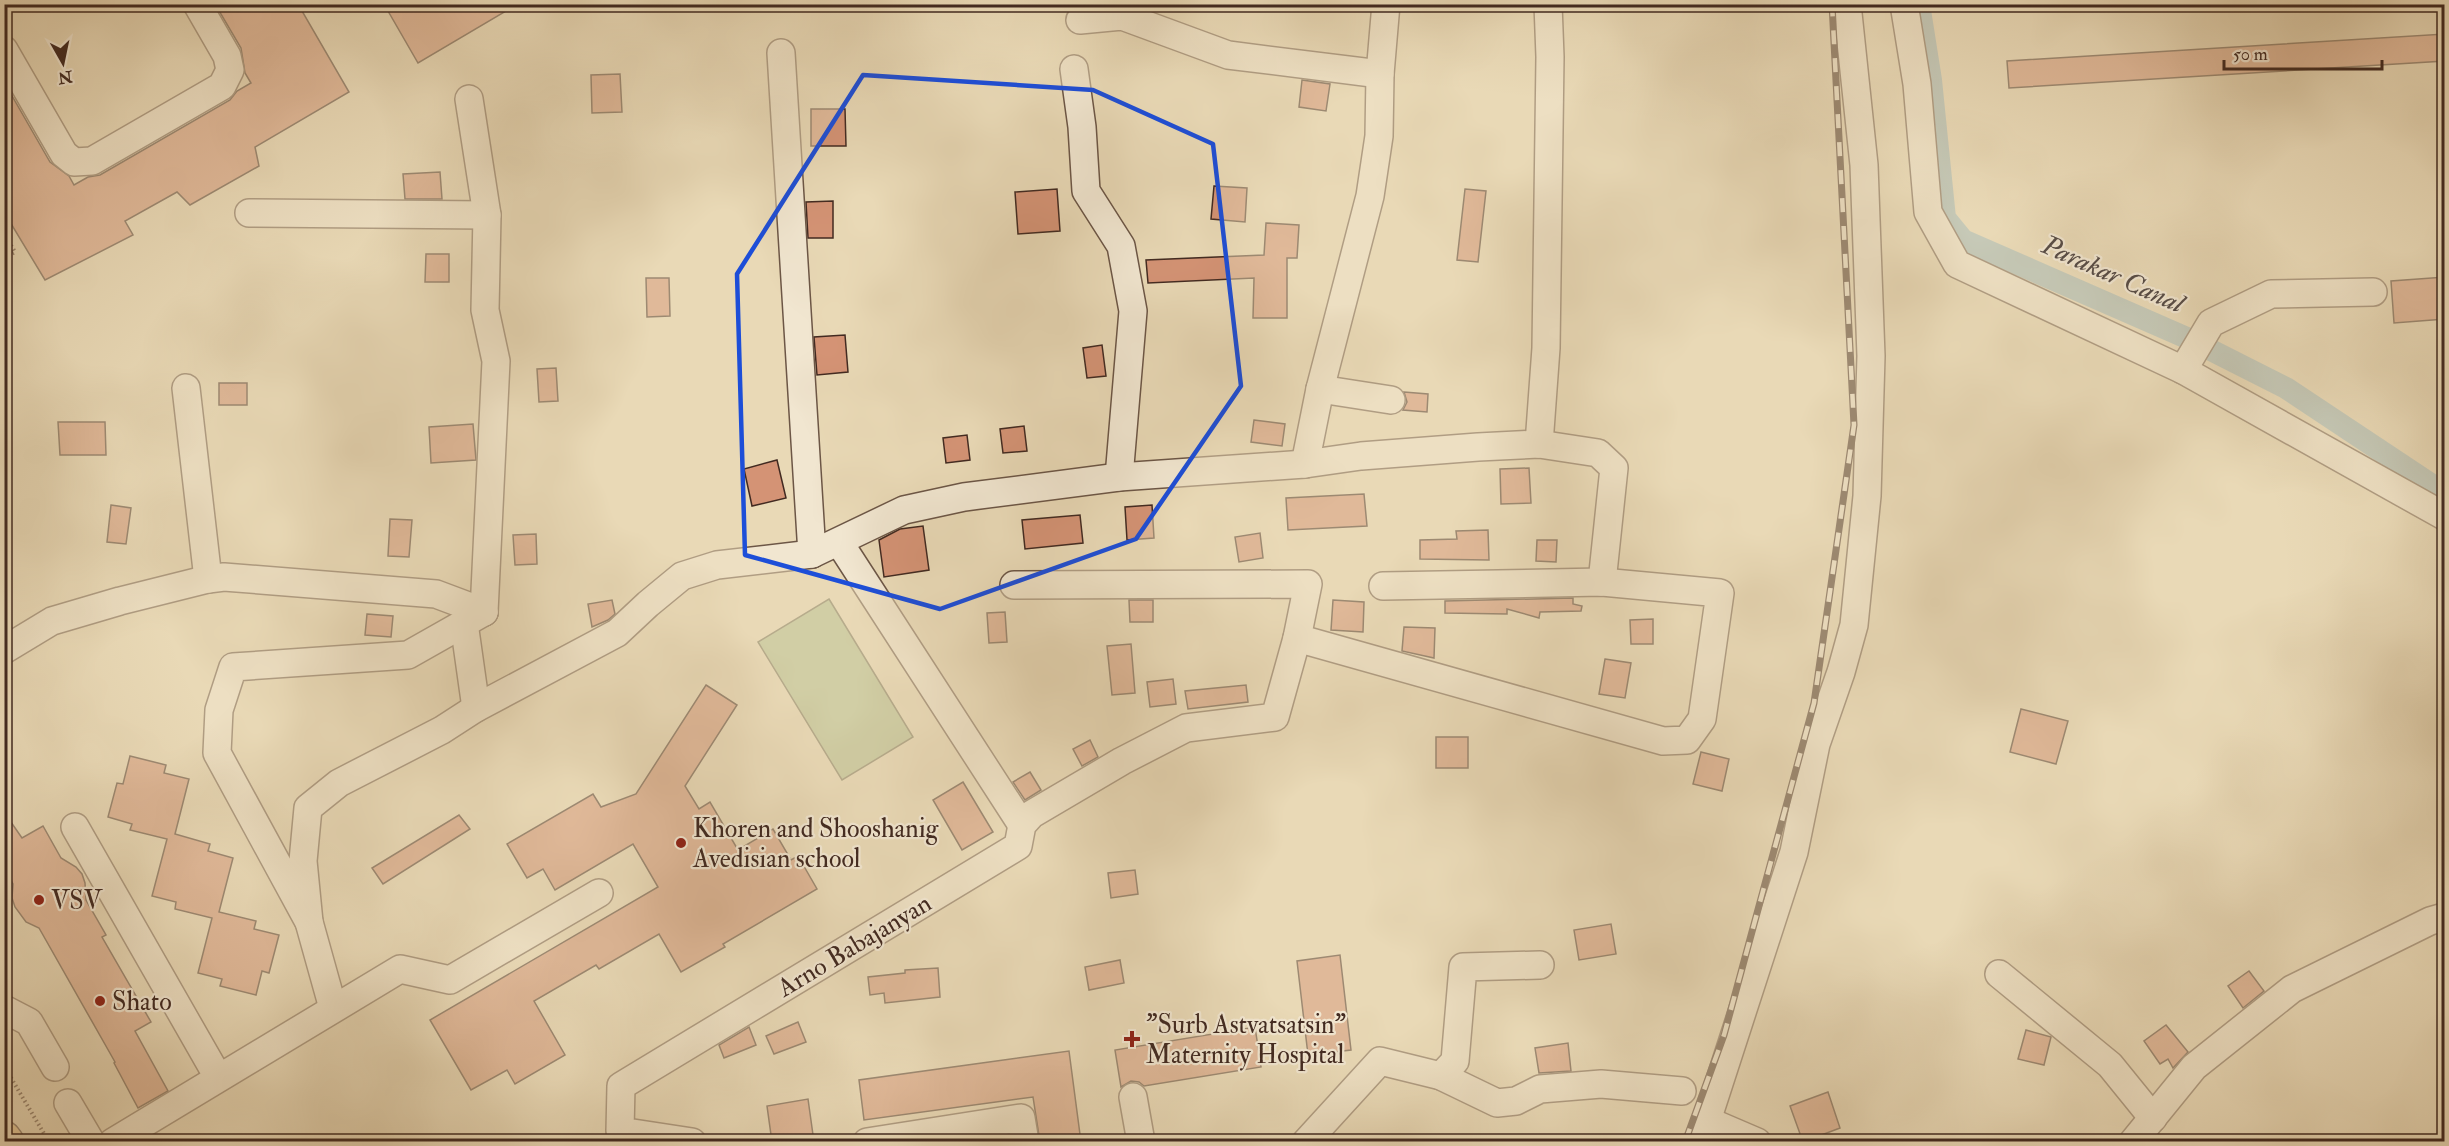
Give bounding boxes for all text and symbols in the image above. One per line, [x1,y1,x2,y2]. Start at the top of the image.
north arrow [33,33,93,93]
scale bar [2224,33,2382,71]
text: 50 m [2233,43,2268,66]
text: N [56,66,75,88]
water label: Parakar Canal [2036,228,2191,322]
place label: Khoren and Shooshanig Avedisian school [692,813,940,875]
marker: Khoren and Shooshanig Avedisian school [674,836,688,850]
place label: VSV [51,885,104,917]
street label: Arno Babajanyan [771,887,937,1005]
marker: VSV [32,893,46,907]
place label: Shato [112,986,172,1018]
marker: Shato [93,994,107,1008]
place label: "Surb Astvatsatsin" Maternity Hospital [1146,1009,1346,1072]
marker: "Surb Astvatsatsin" Maternity Hospital [1123,1030,1141,1048]

